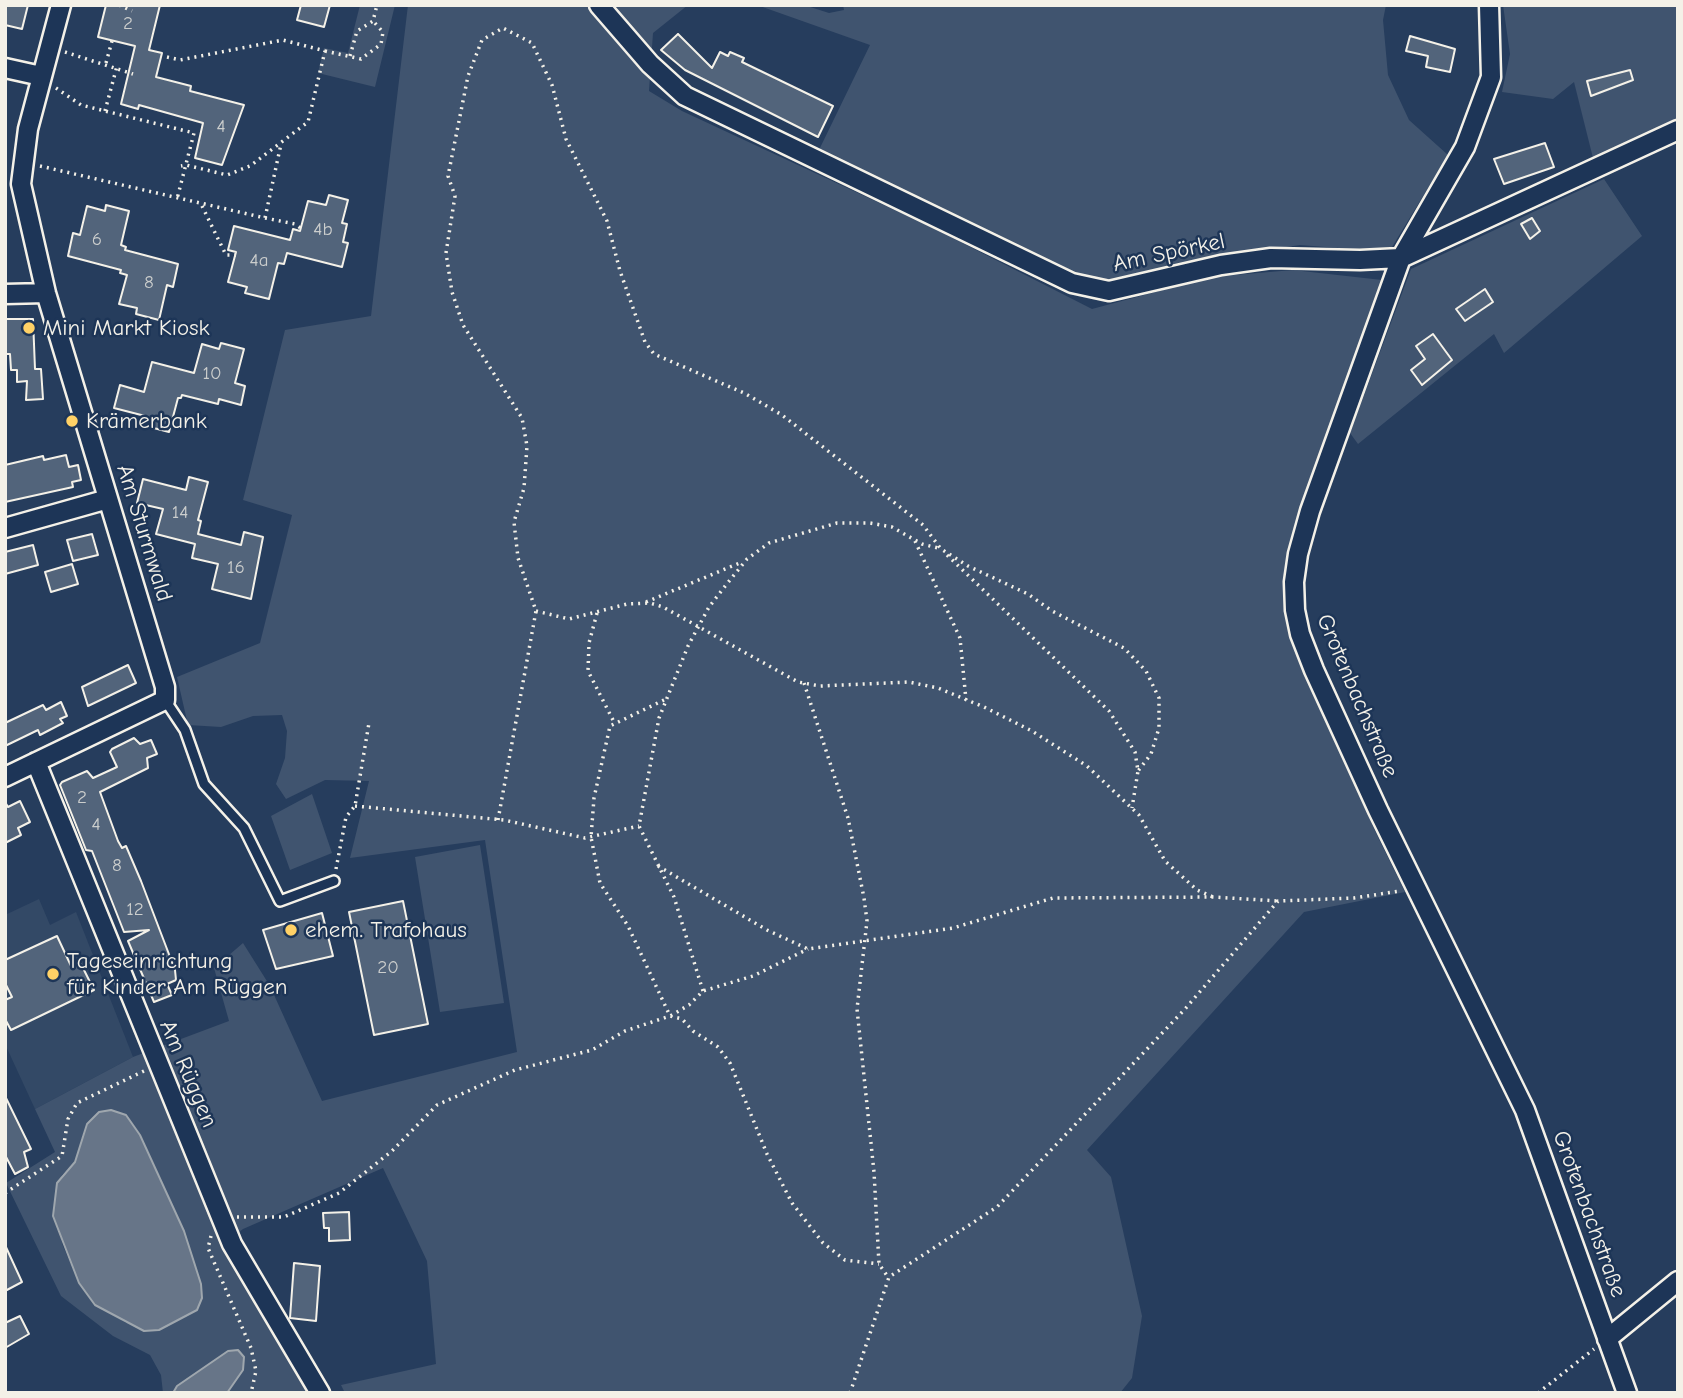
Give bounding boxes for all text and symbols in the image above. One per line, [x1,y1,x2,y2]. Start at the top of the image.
house number: 2 [123,13,133,35]
house number: 4 [216,116,226,138]
house number: 4b [313,219,333,241]
street label: Am Spörkel [1111,228,1227,278]
house number: 6 [92,229,102,251]
house number: 4a [250,250,268,272]
house number: 8 [144,272,154,294]
place label: Mini Markt Kiosk [43,314,210,342]
marker: Mini Markt Kiosk [21,320,37,336]
house number: 10 [202,363,222,385]
place label: Krämerbank [86,407,207,435]
marker: Krämerbank [64,413,80,429]
street label: Am Sturmwald [110,461,178,605]
house number: 14 [172,502,188,524]
house number: 16 [227,557,245,579]
street label: Grotenbachstraße [1310,610,1404,782]
house number: 2 [77,787,87,809]
house number: 4 [91,814,101,836]
house number: 8 [112,855,122,877]
house number: 12 [126,899,144,921]
place label: ehem. Trafohaus [305,916,467,944]
marker: ehem. Trafohaus [283,922,299,938]
place label: Tageseinrichtung für Kinder Am Rüggen [67,947,287,1001]
house number: 20 [377,957,399,979]
marker: Tageseinrichtung für Kinder Am Rüggen [45,966,61,982]
street label: Am Rüggen [153,1016,223,1132]
street label: Grotenbachstraße [1546,1127,1632,1301]

